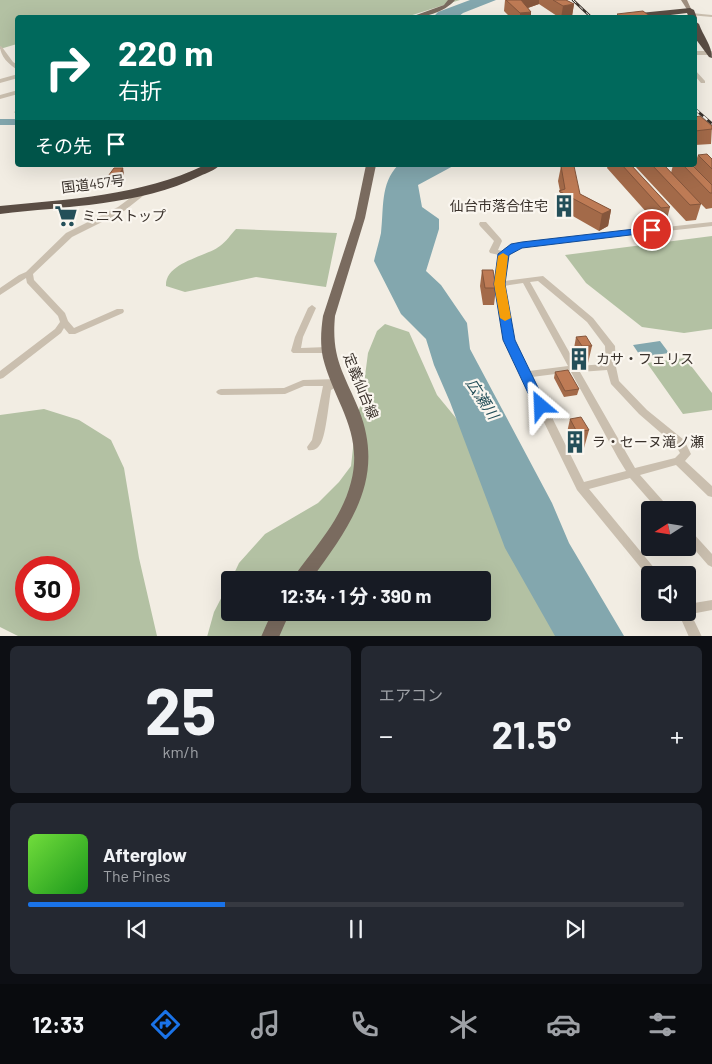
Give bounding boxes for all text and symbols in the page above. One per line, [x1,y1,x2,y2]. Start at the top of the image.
text: 220 m [118,31,213,73]
icon: right [35,35,100,100]
text: 右折 [118,77,162,103]
icon: arrive [102,130,130,158]
text: その先 [35,134,92,157]
street label: 国道457号 [60,171,126,196]
building icon: 仙台市落合住宅 [551,193,577,219]
place label: 仙台市落合住宅 [450,197,548,214]
supermarket icon: ミニストップ [53,203,79,229]
place label: ミニストップ [82,207,166,224]
pin [631,209,673,251]
icon: arrive [638,216,666,244]
building icon: カサ・フェリス [566,346,592,372]
street label: 定義仙台線 [340,350,382,421]
place label: カサ・フェリス [596,350,694,367]
water label: 広瀬川 [463,375,504,424]
position arrow [514,379,566,431]
building icon: ラ・セーヌ滝ノ瀬 [562,429,588,455]
place label: ラ・セーヌ滝ノ瀬 [592,433,704,450]
north arrow [641,501,696,556]
map controls [641,501,696,621]
speed limit sign: 30 [15,556,80,621]
button: sound [641,566,696,621]
text: 12:34 · 1 分 · 390 m [281,584,431,607]
text: 25 [145,670,216,748]
text: エアコン [379,685,443,704]
text: 21.5° [492,711,571,757]
text: − [379,718,393,752]
text: + [670,718,684,752]
text: km/h [162,742,199,761]
text: Afterglow [103,843,187,866]
text: The Pines [103,866,171,885]
icon: previous [123,915,151,943]
icon: pause [342,915,370,943]
icon: next [561,915,589,943]
icon: directions [148,1007,183,1042]
icon: music [248,1007,283,1042]
icon: phone [347,1007,382,1042]
icon: climate [446,1007,481,1042]
icon: car [546,1007,581,1042]
icon: filters [645,1007,680,1042]
text: 12:33 [32,1011,84,1037]

